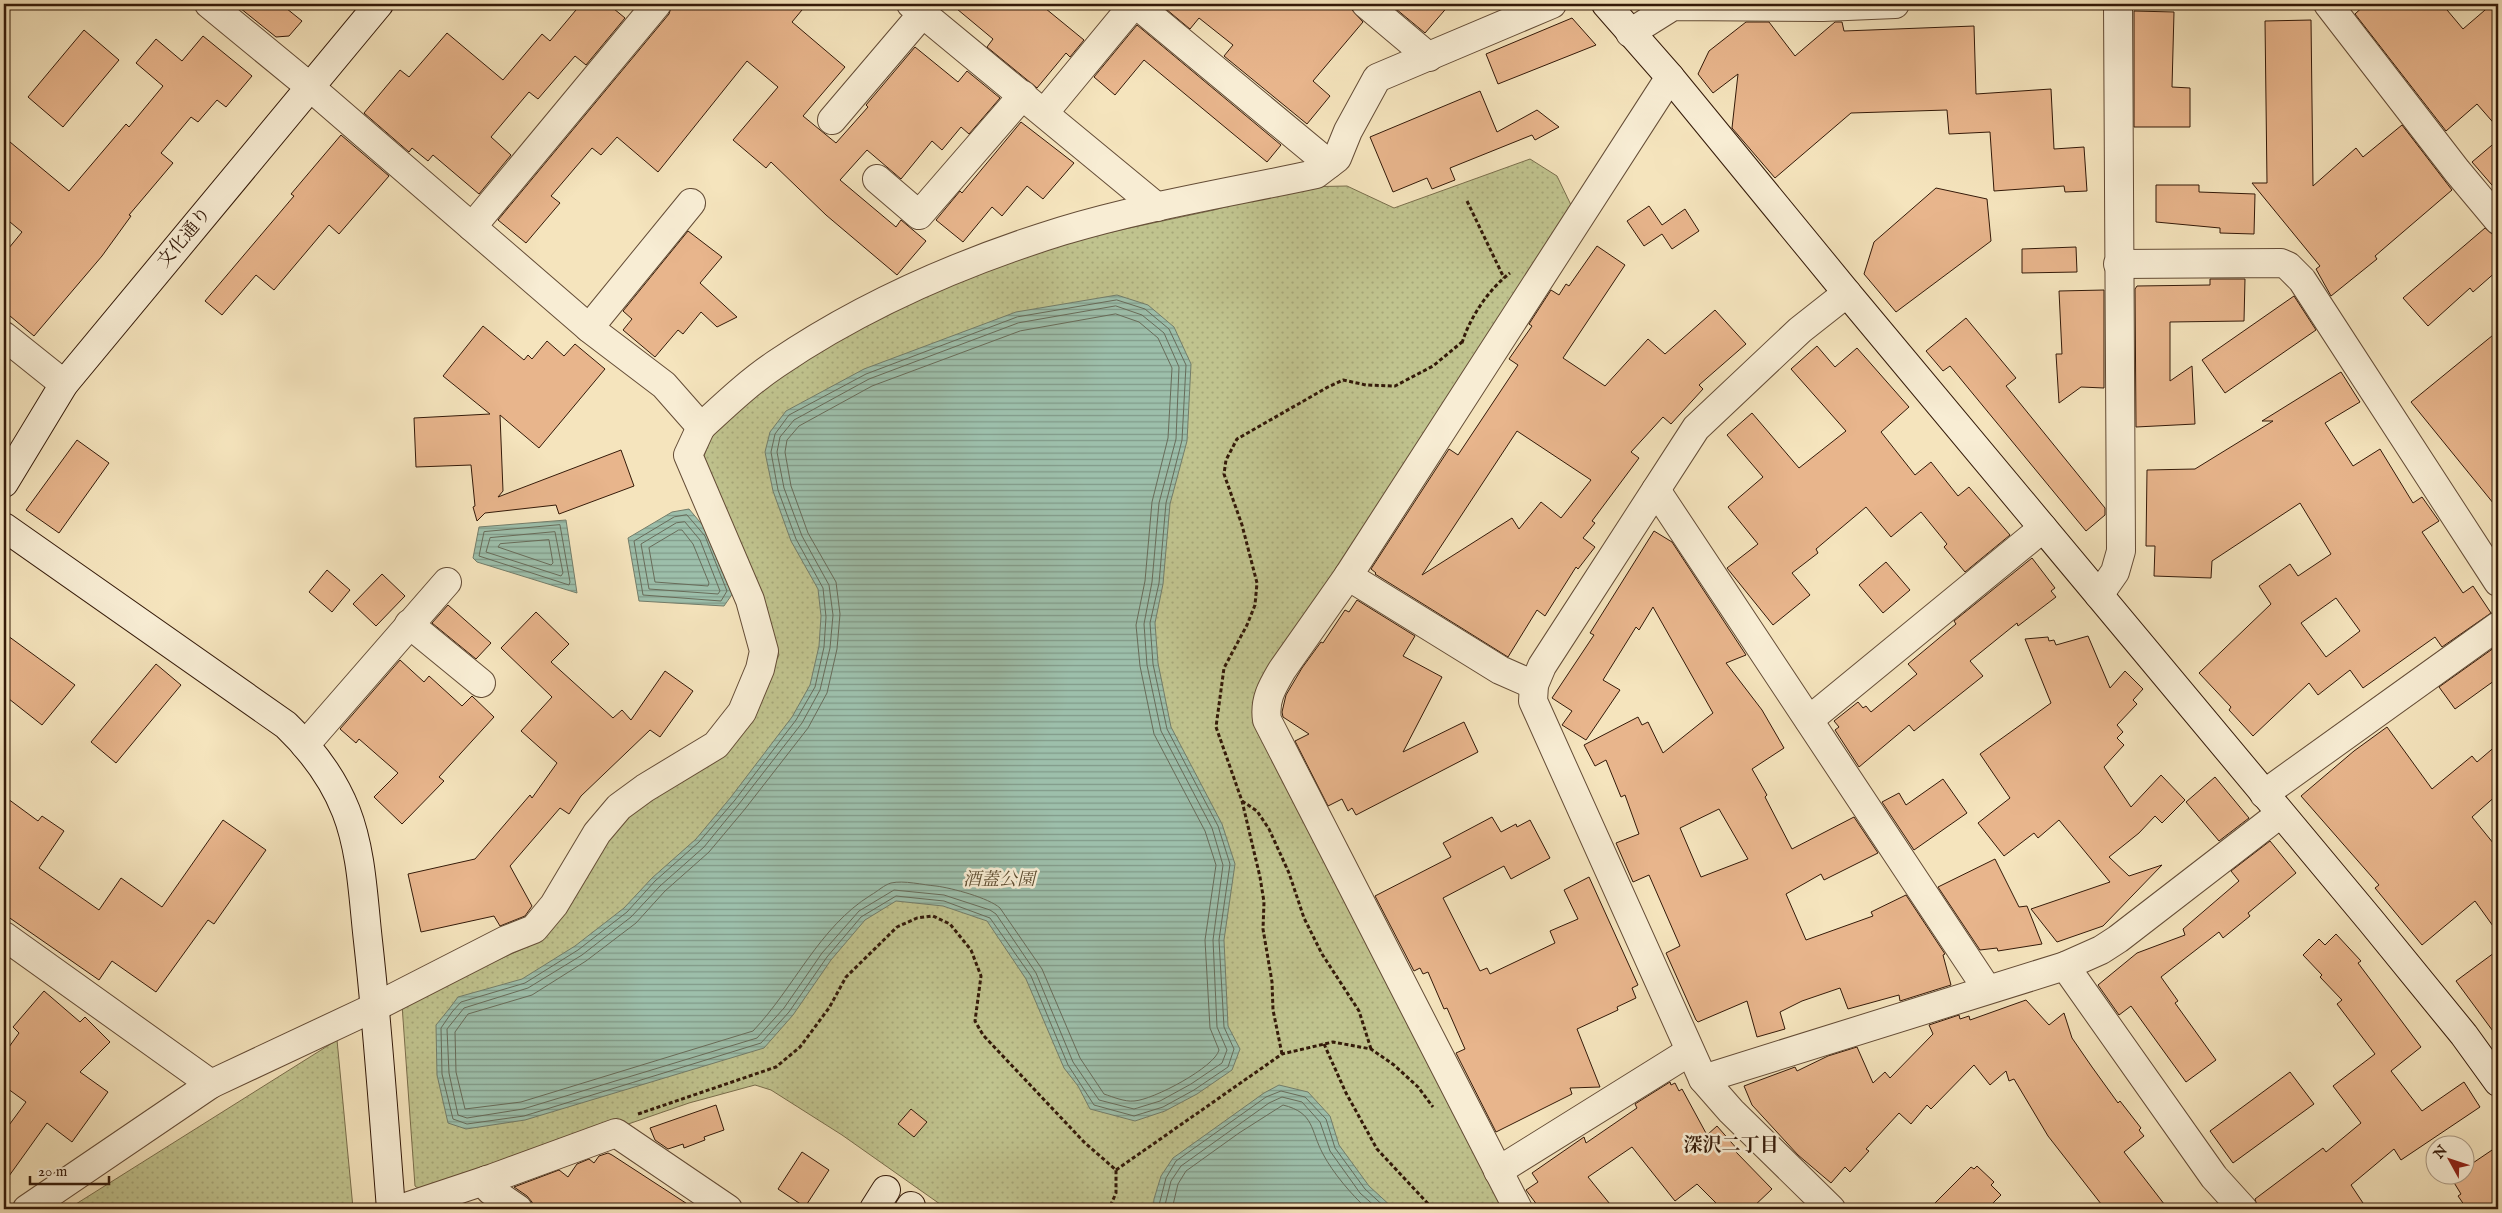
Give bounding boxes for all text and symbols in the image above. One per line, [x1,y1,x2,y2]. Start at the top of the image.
street label: 文化通り [153,203,217,273]
park label: 酒蓋公園 [963,869,1038,892]
district label: 深沢二丁目 [1683,1134,1779,1158]
north arrow [2424,1136,2474,1186]
text: N [2429,1142,2452,1163]
scale bar [30,1153,109,1185]
text: 20 m [38,1162,68,1181]

